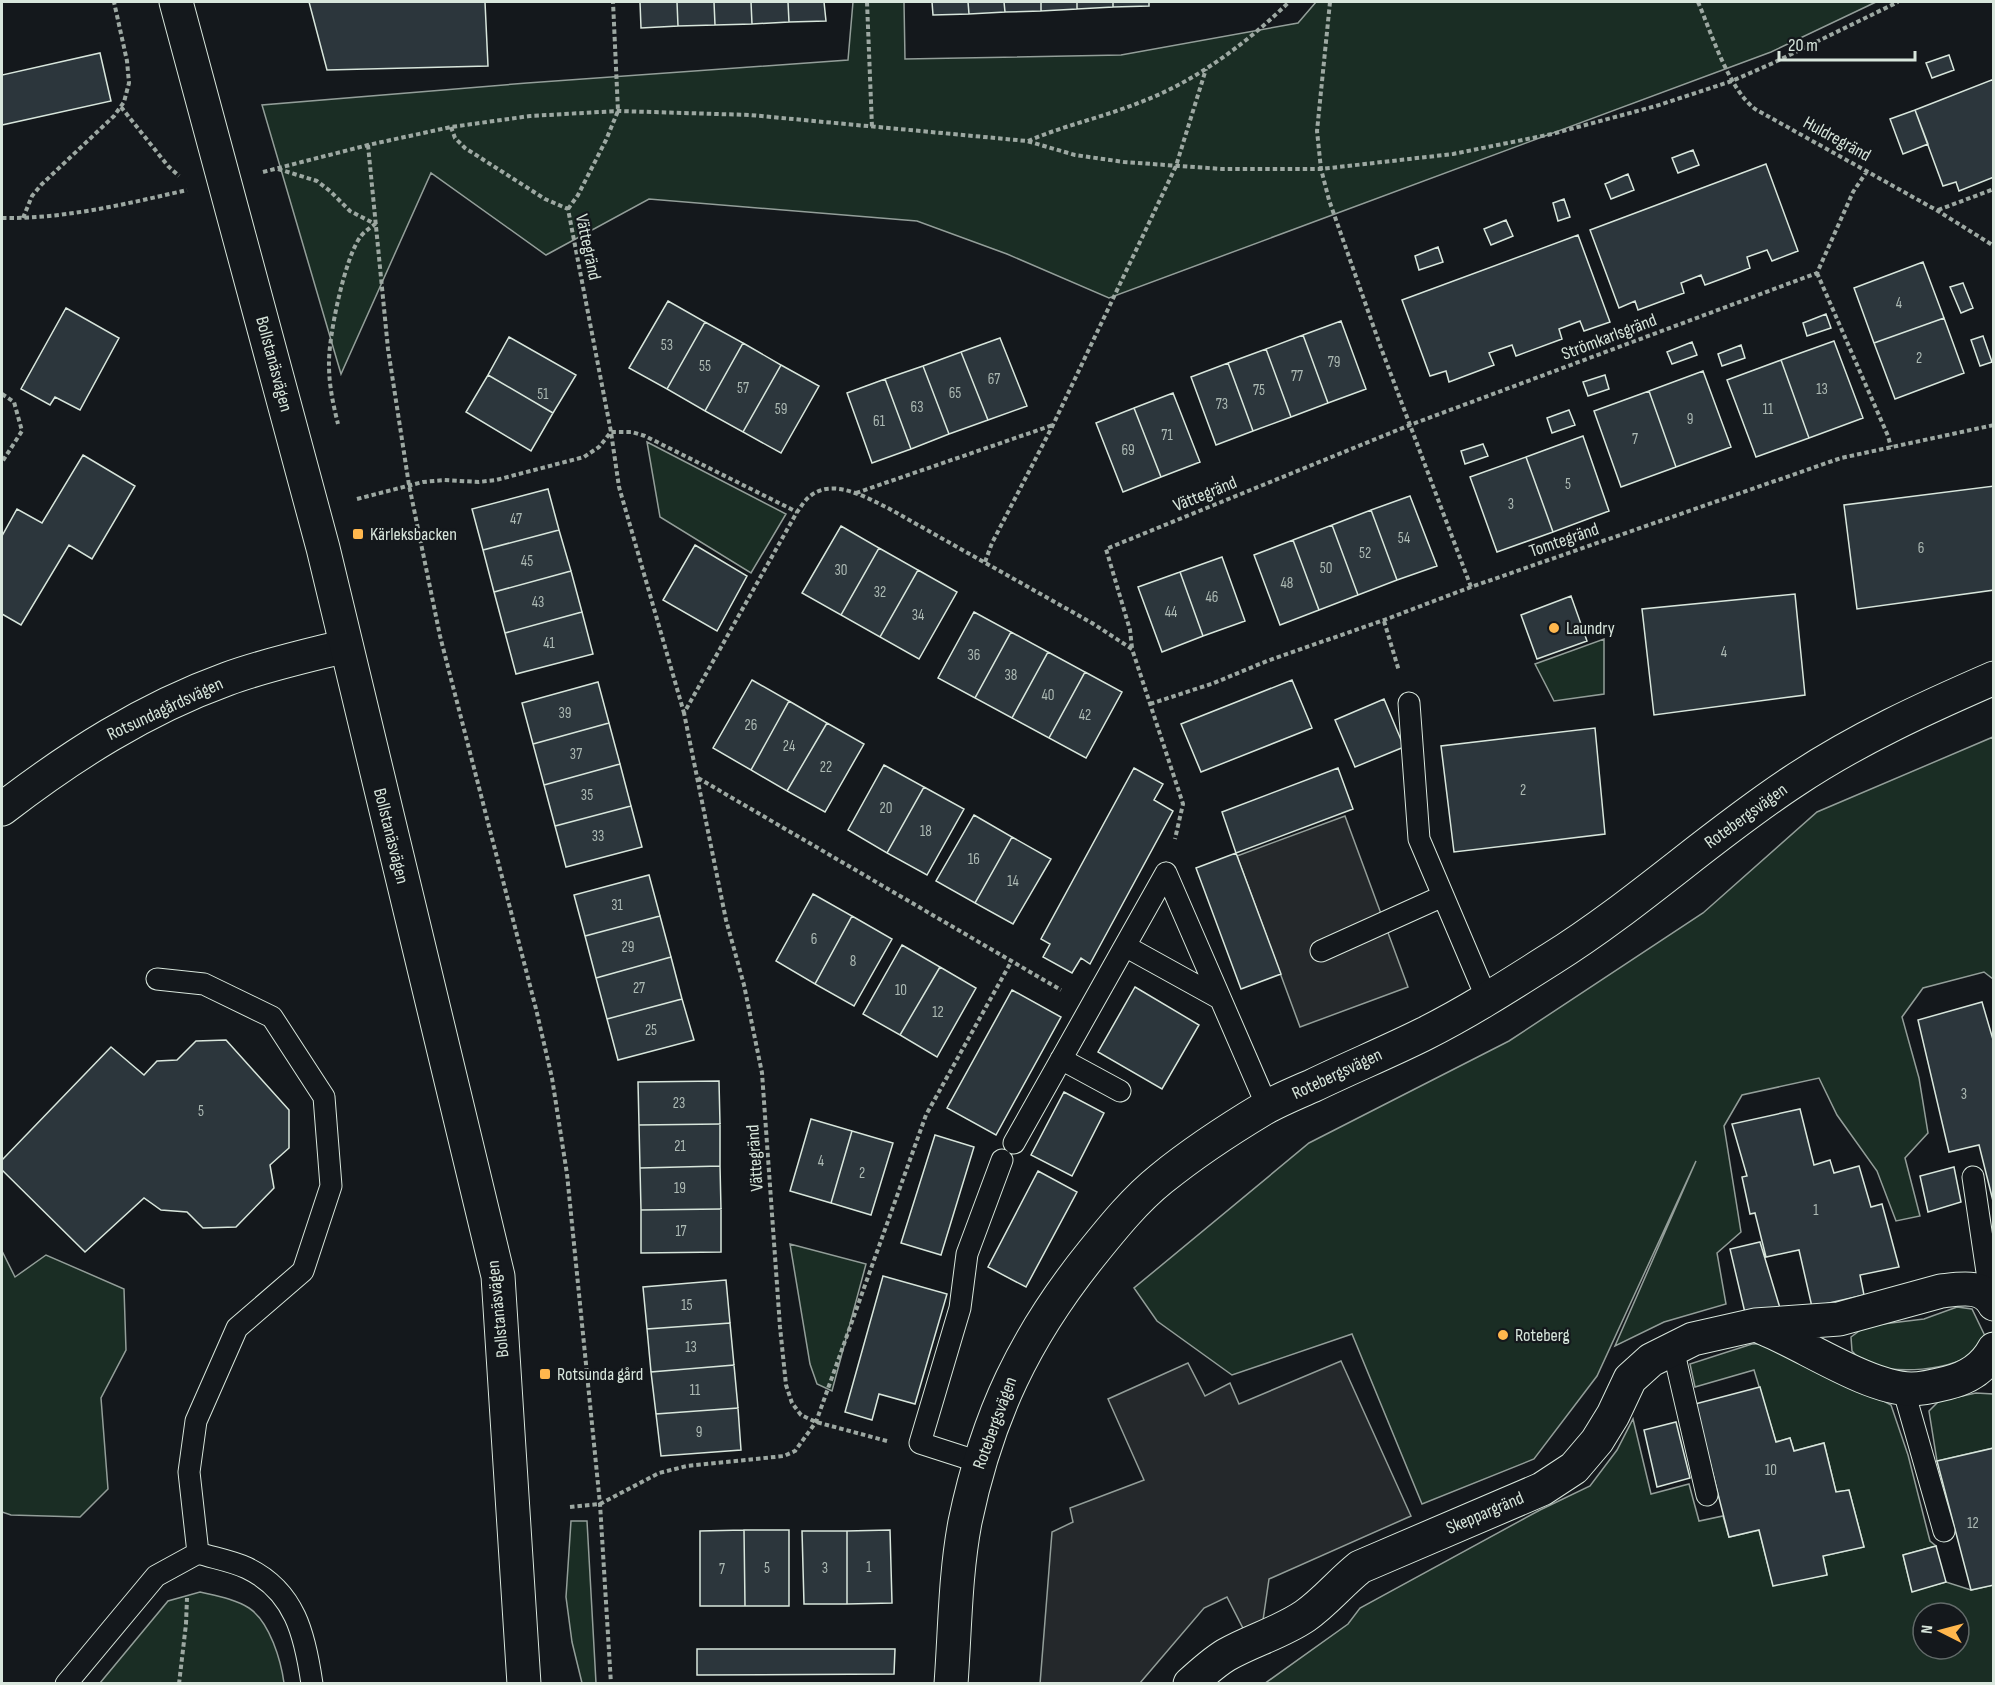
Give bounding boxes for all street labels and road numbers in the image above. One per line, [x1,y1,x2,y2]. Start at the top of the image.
street label: Huldregränd [1800,112,1874,166]
street label: Vättegränd [571,212,605,282]
street label: Strömkarlsgränd [1559,309,1659,365]
street label: Bollstanäsvägen [251,314,297,414]
street label: Vättegränd [1170,472,1240,516]
street label: Tomtegränd [1527,518,1601,562]
street label: Rotsundagårdsvägen [104,673,226,745]
street label: Rotebergsvägen [1701,779,1791,853]
street label: Bollstanäsvägen [369,786,413,886]
street label: Rotebergsvägen [1289,1044,1385,1104]
street label: Vättegränd [742,1124,768,1192]
street label: Bollstanäsvägen [482,1259,514,1359]
street label: Rotebergsvägen [969,1374,1021,1472]
street label: Skeppargränd [1443,1487,1527,1539]

